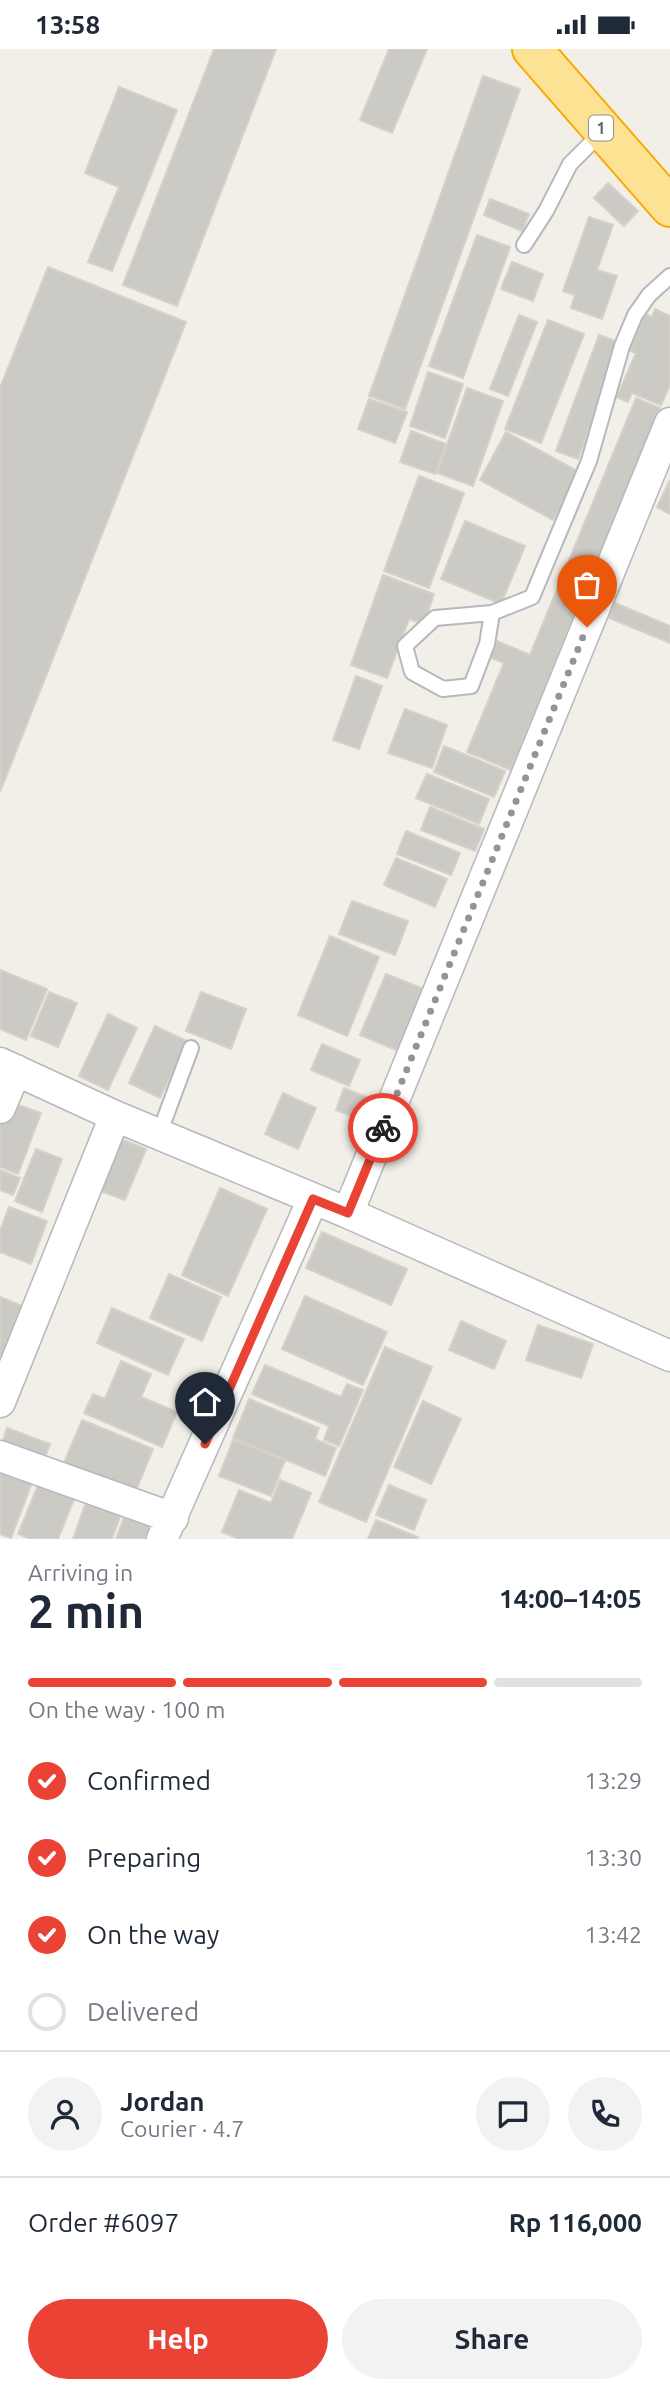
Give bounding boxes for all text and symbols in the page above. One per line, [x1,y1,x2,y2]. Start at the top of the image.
text: 13:58 [35,10,100,39]
road number: 1 [589,115,613,141]
pin [557,555,617,627]
icon: bag [568,566,606,604]
courier [348,1093,418,1163]
icon: bike [364,1109,402,1147]
pin [175,1372,235,1444]
icon: home [186,1383,224,1421]
text: Arriving in [28,1560,133,1585]
text: 14:00–14:05 [499,1584,642,1613]
text: 2 min [28,1585,144,1637]
text: On the way · 100 m [28,1697,225,1722]
icon: check [28,1762,66,1800]
text: Confirmed [87,1766,211,1795]
text: 13:29 [584,1768,642,1793]
icon: check [28,1839,66,1877]
text: Preparing [87,1843,201,1872]
text: 13:30 [584,1845,642,1870]
icon: check [28,1916,66,1954]
text: On the way [87,1920,219,1949]
text: 13:42 [584,1922,642,1947]
text: Delivered [87,1997,199,2026]
button: person [28,2077,102,2151]
button: chat [476,2077,550,2151]
button: phone [568,2077,642,2151]
text: Jordan [120,2087,205,2116]
text: Courier · 4.7 [120,2116,244,2141]
text: Order #6097 [28,2208,179,2237]
text: Rp 116,000 [509,2208,642,2237]
button: Help [28,2299,328,2379]
button: Share [342,2299,642,2379]

